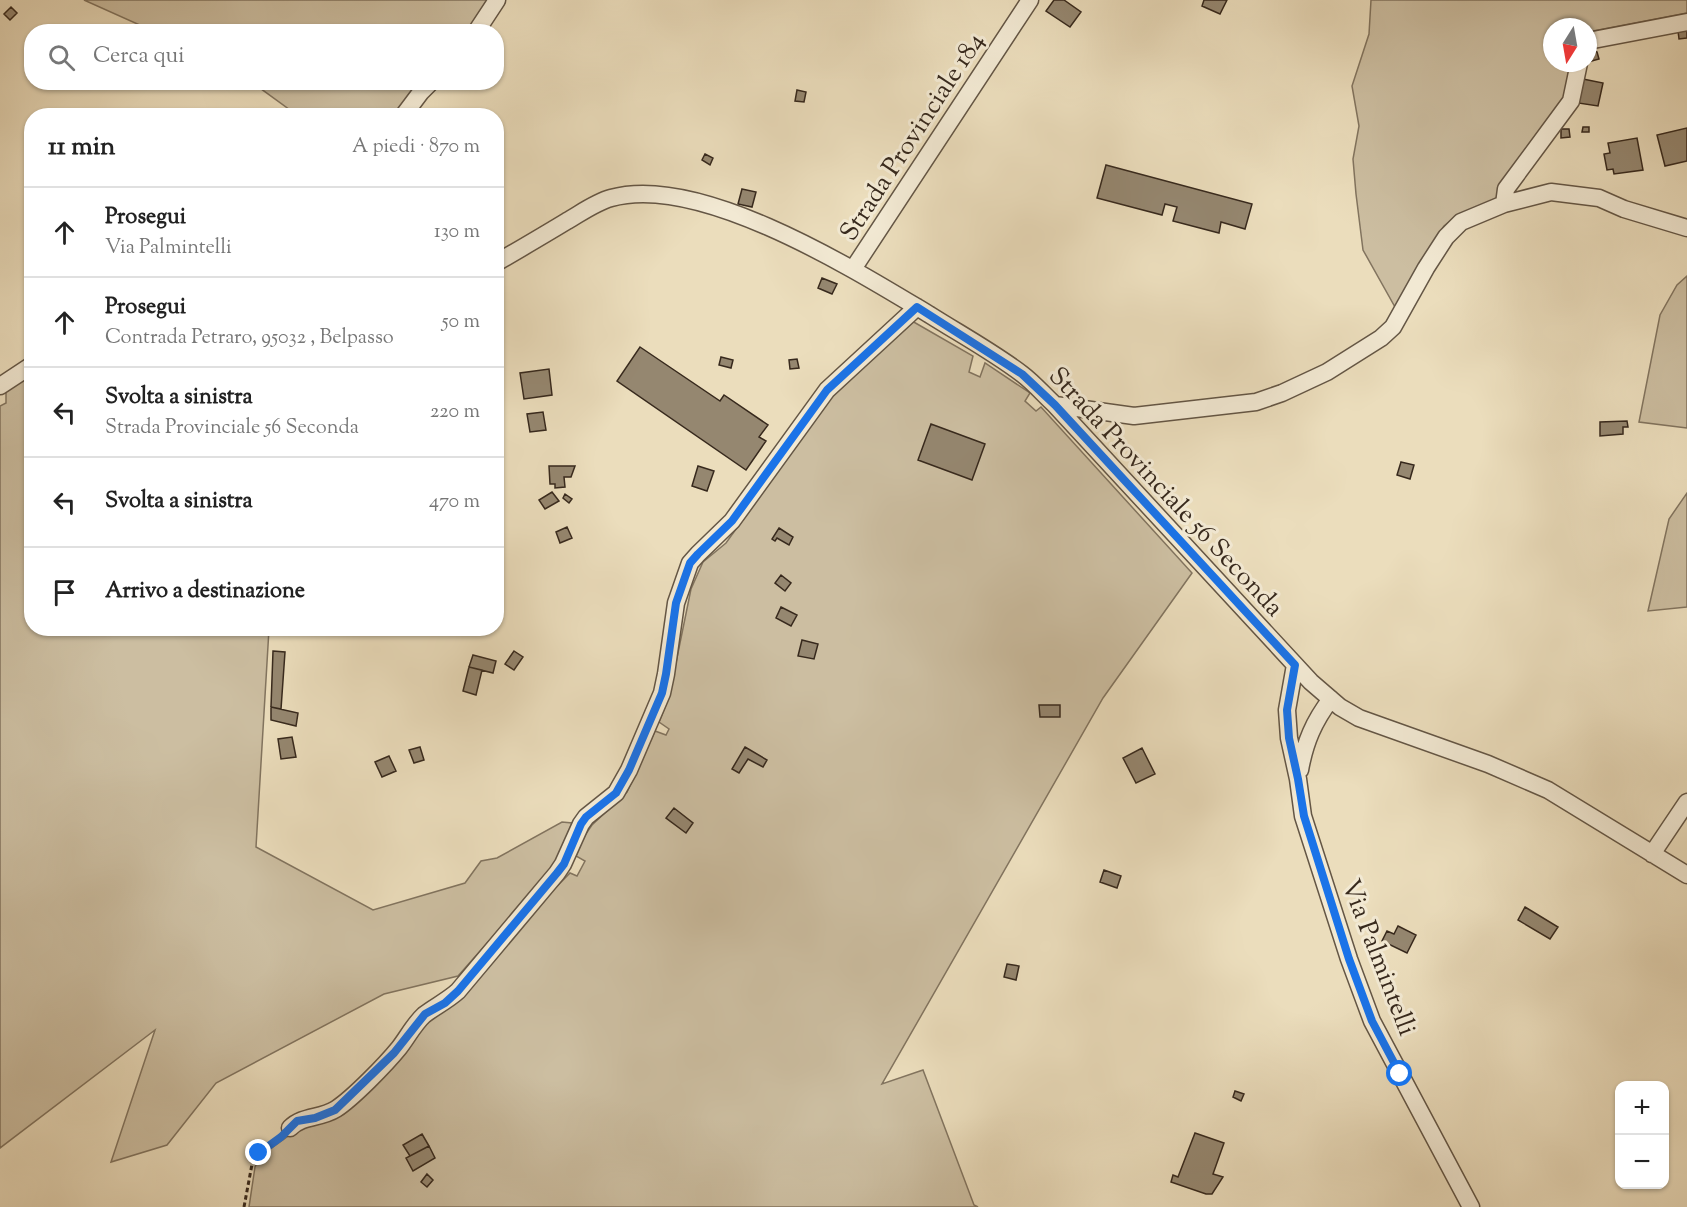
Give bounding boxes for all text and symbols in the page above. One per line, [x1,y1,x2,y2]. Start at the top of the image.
north arrow [1543,18,1597,72]
search box [24,24,504,90]
street label: Strada Provinciale 184 [832,26,995,249]
icon: search [45,41,78,74]
text: Cerca qui [93,41,184,73]
text: 11 min [48,129,115,166]
text: A piedi · 870 m [352,133,480,162]
text: Prosegui [105,202,186,234]
icon: ahead [48,216,81,249]
text: 130 m [434,218,480,247]
text: Via Palmintelli [105,234,232,263]
text: Prosegui [105,292,186,324]
icon: ahead [48,306,81,339]
text: 50 m [442,308,480,337]
text: Contrada Petraro, 95032 , Belpasso [105,324,394,353]
street label: Strada Provinciale 56 Seconda [1039,359,1291,626]
text: Svolta a sinistra [105,382,253,414]
icon: left [48,396,81,429]
text: 220 m [430,398,480,427]
text: Strada Provinciale 56 Seconda [105,414,359,443]
icon: left [48,486,81,519]
text: Svolta a sinistra [105,486,253,518]
text: 470 m [429,488,480,517]
icon: arrive [48,576,81,609]
text: Arrivo a destinazione [105,576,305,608]
street label: Via Palmintelli [1331,874,1424,1041]
route start [1386,1060,1412,1086]
map controls [1615,1081,1669,1189]
button: + [1615,1081,1669,1135]
button: − [1615,1135,1669,1189]
route end [245,1139,271,1165]

